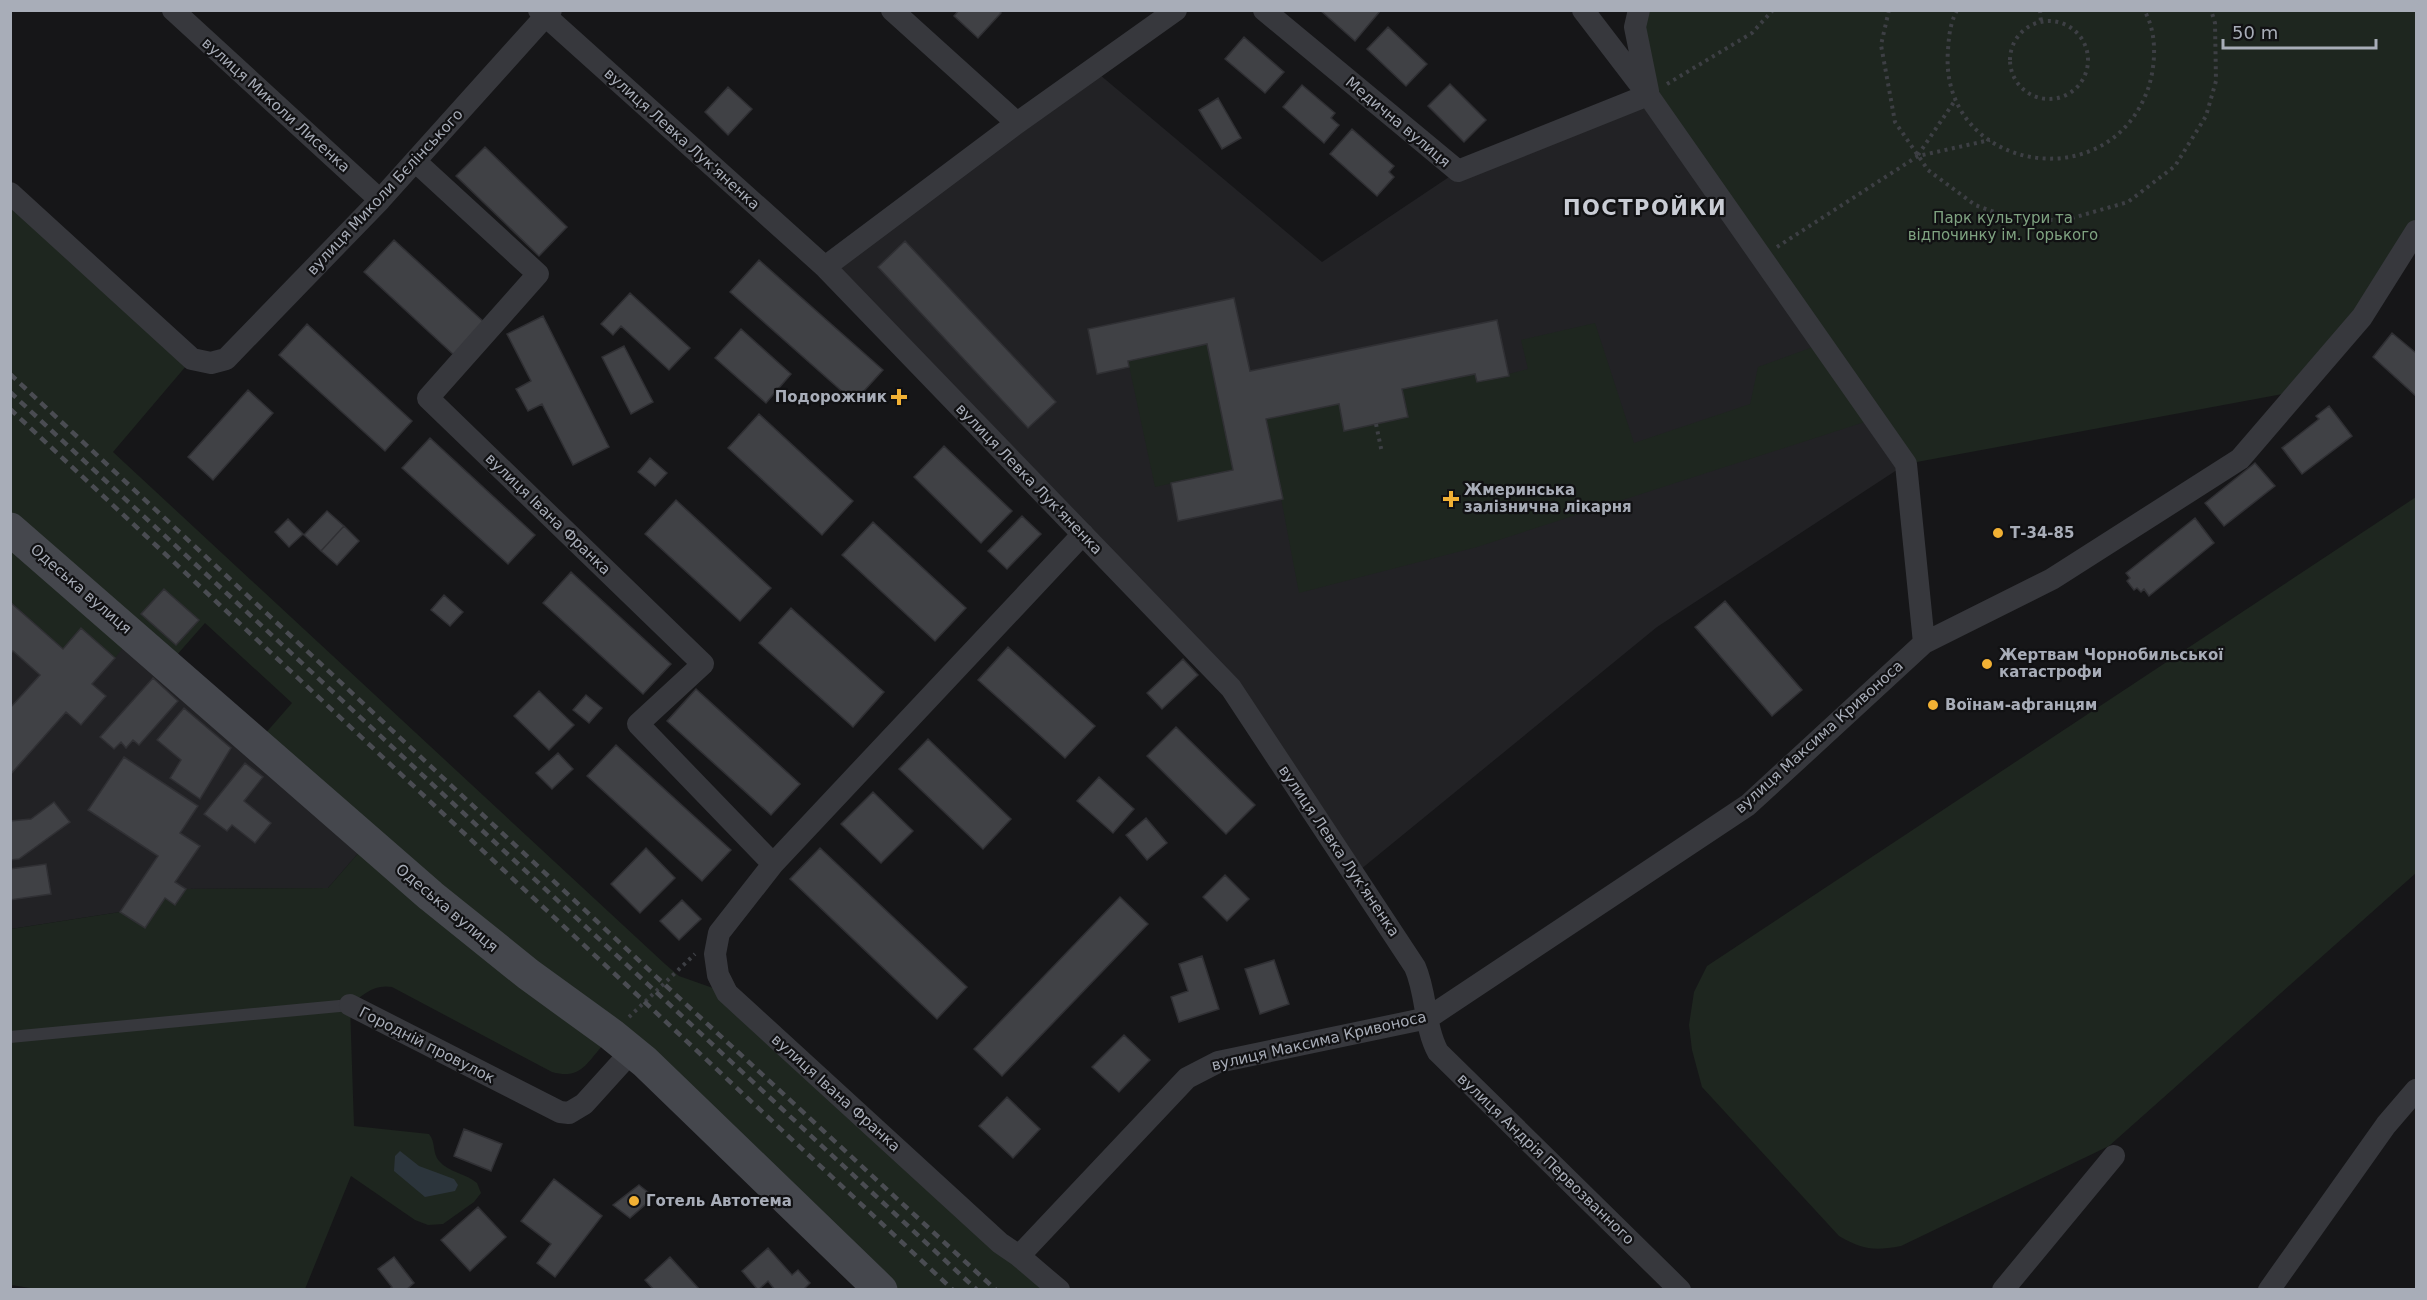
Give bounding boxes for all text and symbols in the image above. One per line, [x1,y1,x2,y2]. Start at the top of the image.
scale bar [2223,12,2376,50]
text: 50 m [2232,22,2278,43]
street label: вулиця Миколи Лисенка [198,34,354,176]
street label: вулиця Левка Лук'яненка [601,64,763,214]
street label: Медична вулиця [1342,73,1454,171]
street label: вулиця Миколи Бєлінського [303,105,467,279]
district label: ПОСТРОЙКИ [1563,195,1727,220]
park label: Парк культури та відпочинку ім. Горького [1908,209,2098,244]
place label: Подорожник [775,388,887,406]
marker: Подорожник [892,390,906,404]
street label: вулиця Левка Лук'яненка [952,400,1106,558]
street label: вулиця Івана Франка [482,450,614,578]
place label: Жмеринська залізнична лікарня [1464,481,1632,516]
marker: Жмеринська залізнична лікарня [1442,490,1460,508]
place label: Т-34-85 [2010,524,2074,542]
marker: Т-34-85 [1991,526,2005,540]
street label: Одеська вулиця [27,540,135,638]
place label: Жертвам Чорнобильської катастрофи [1999,646,2223,681]
street label: вулиця Максима Кривоноса [1731,657,1907,817]
marker: Жертвам Чорнобильської катастрофи [1980,657,1994,671]
place label: Воїнам-афганцям [1945,696,2097,714]
marker: Воїнам-афганцям [1926,698,1940,712]
street label: вулиця Левка Лук'яненка [1275,762,1403,940]
street label: Одеська вулиця [392,860,502,956]
street label: Городній провулок [356,1003,498,1087]
street label: вулиця Максима Кривоноса [1210,1007,1428,1075]
street label: вулиця Івана Франка [768,1030,904,1156]
street label: вулиця Андрія Первозванного [1454,1070,1638,1248]
place label: Готель Автотема [646,1192,792,1210]
marker: Готель Автотема [627,1194,641,1208]

